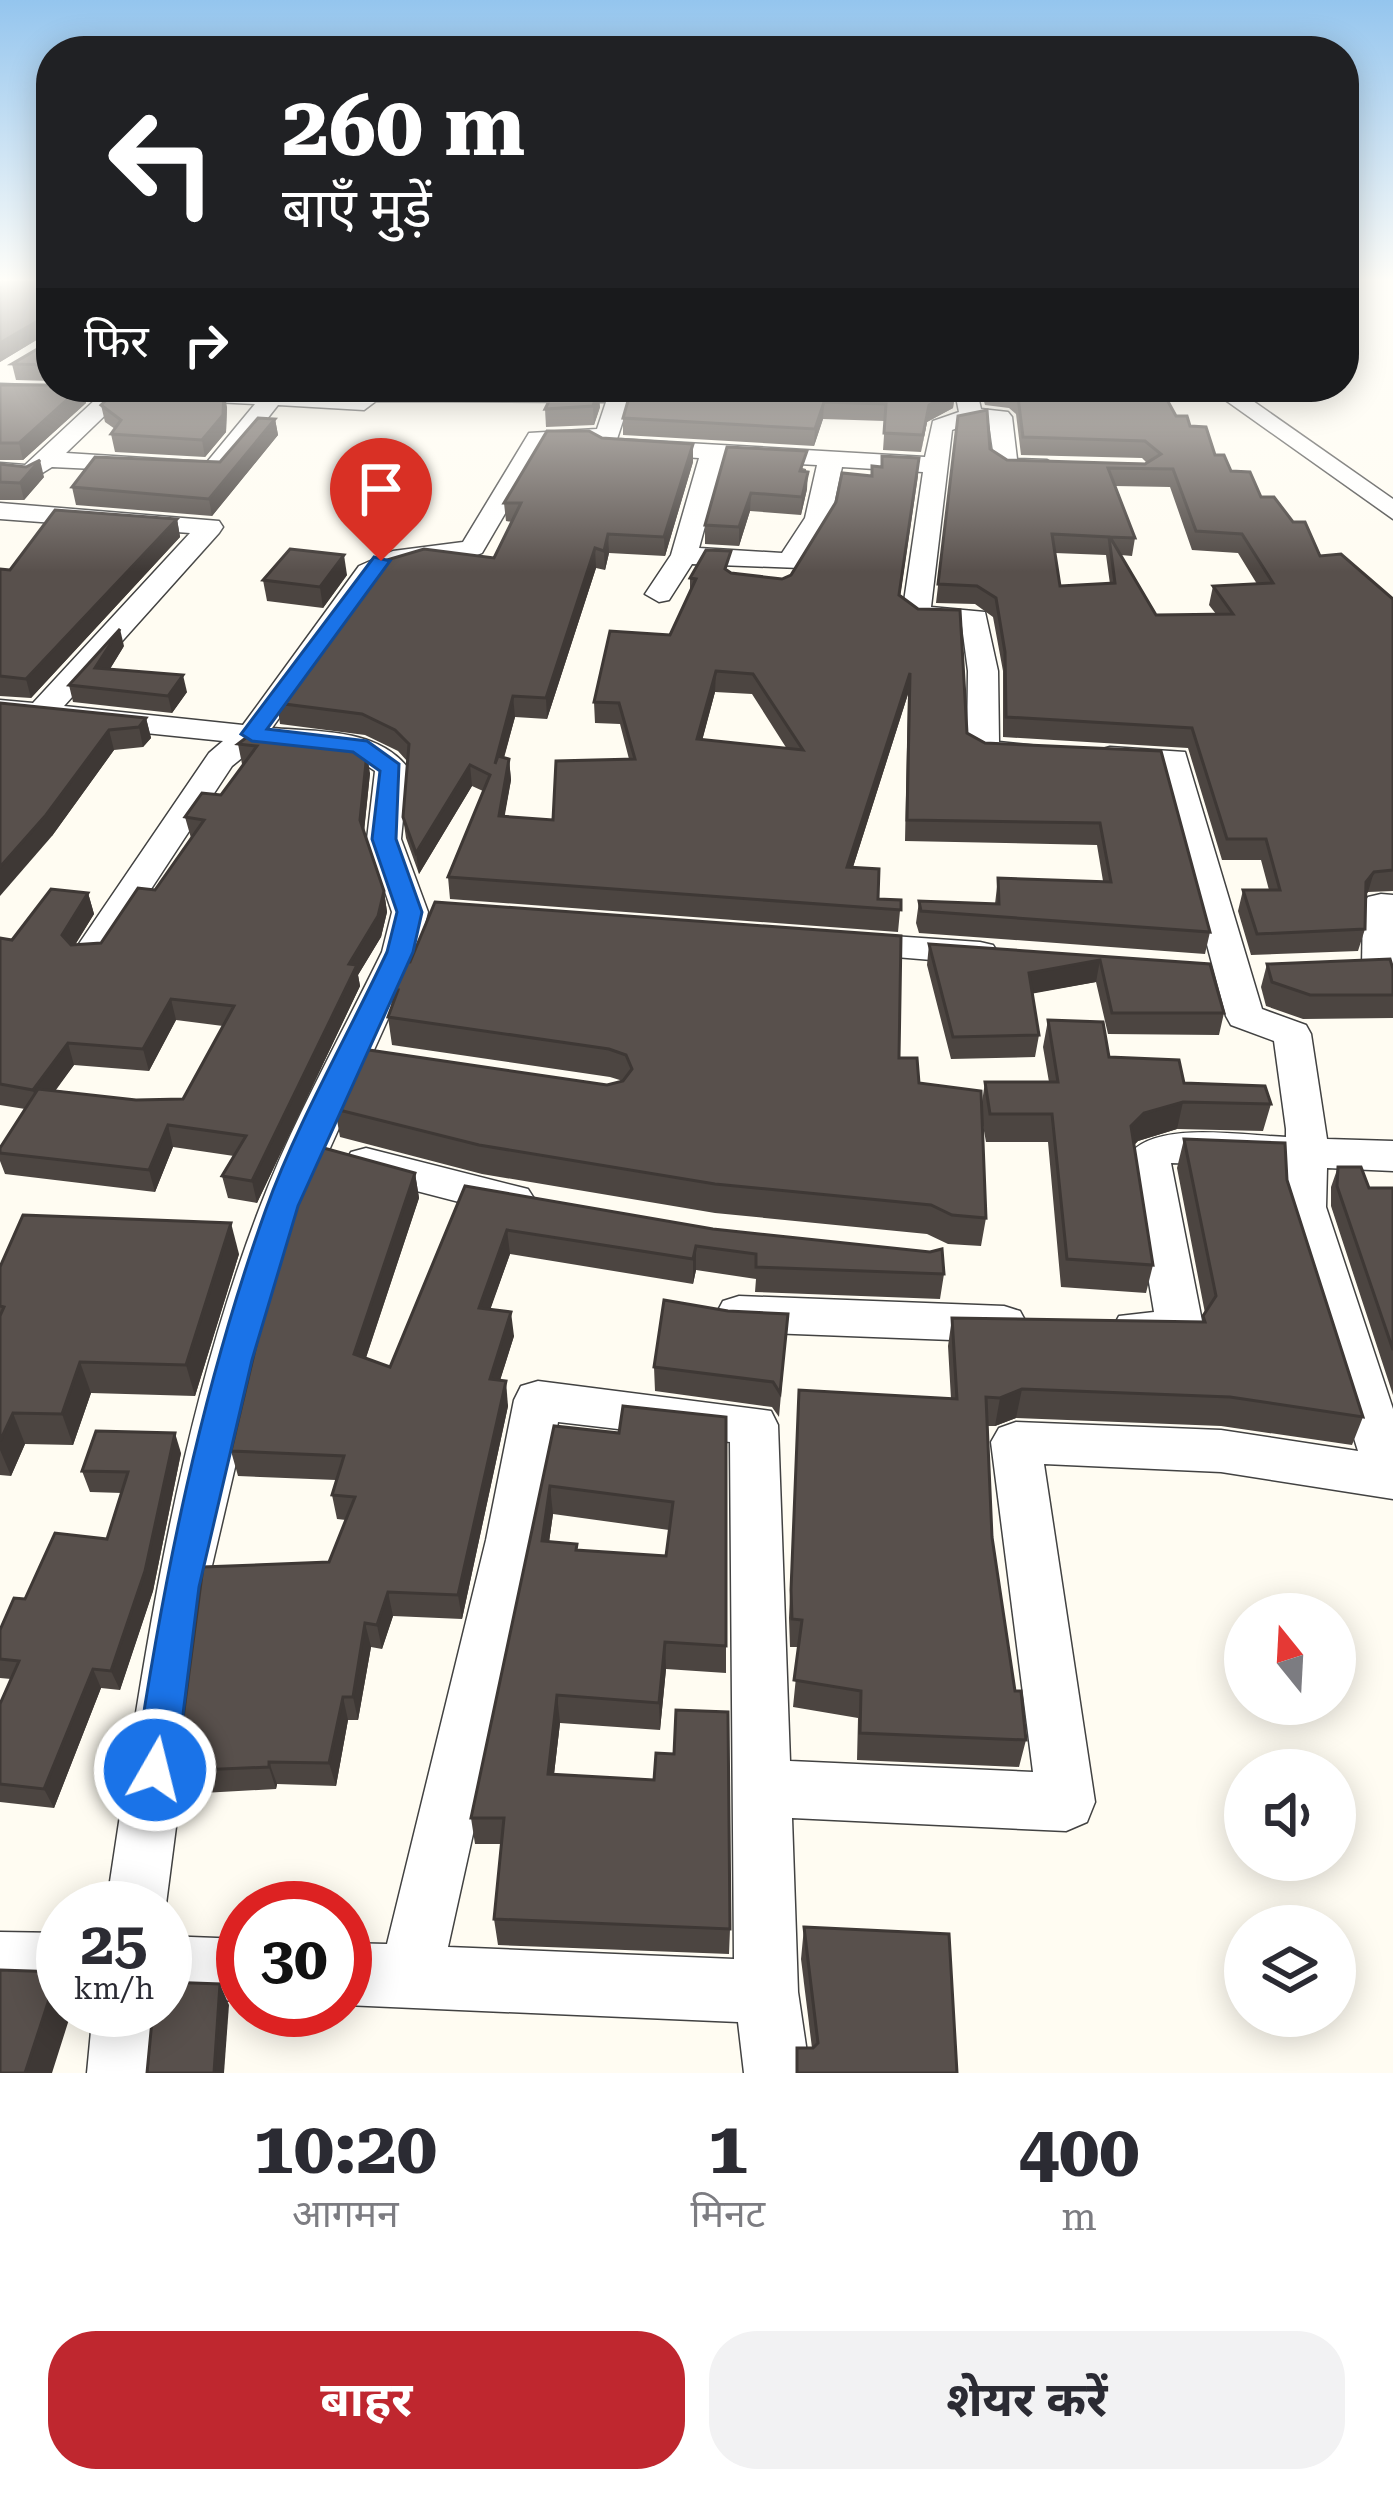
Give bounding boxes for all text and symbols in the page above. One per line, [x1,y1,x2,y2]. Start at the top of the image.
text: 260 m [282,77,525,175]
icon: left [84,84,240,240]
text: बाएँ मुड़ें [282,177,432,240]
icon: right [173,312,239,378]
text: फिर [84,315,149,368]
pin [330,438,432,561]
icon: arrive [348,456,414,522]
north arrow [1224,1593,1356,1725]
map controls [1224,1593,1356,2037]
position arrow [92,1707,218,1833]
button: sound [1224,1749,1356,1881]
speed limit sign: 30 [216,1881,372,2037]
button: layers [1224,1905,1356,2037]
text: 25 [80,1908,148,1979]
text: km/h [74,1971,154,2006]
text: 10:20 [253,2106,437,2191]
text: 1 [708,2106,748,2191]
text: 400 [1019,2109,1140,2194]
text: आगमन [292,2191,399,2237]
text: मिनट [691,2191,765,2237]
text: m [1061,2194,1097,2240]
button: बाहर [48,2331,685,2469]
button: शेयर करें [709,2331,1345,2469]

